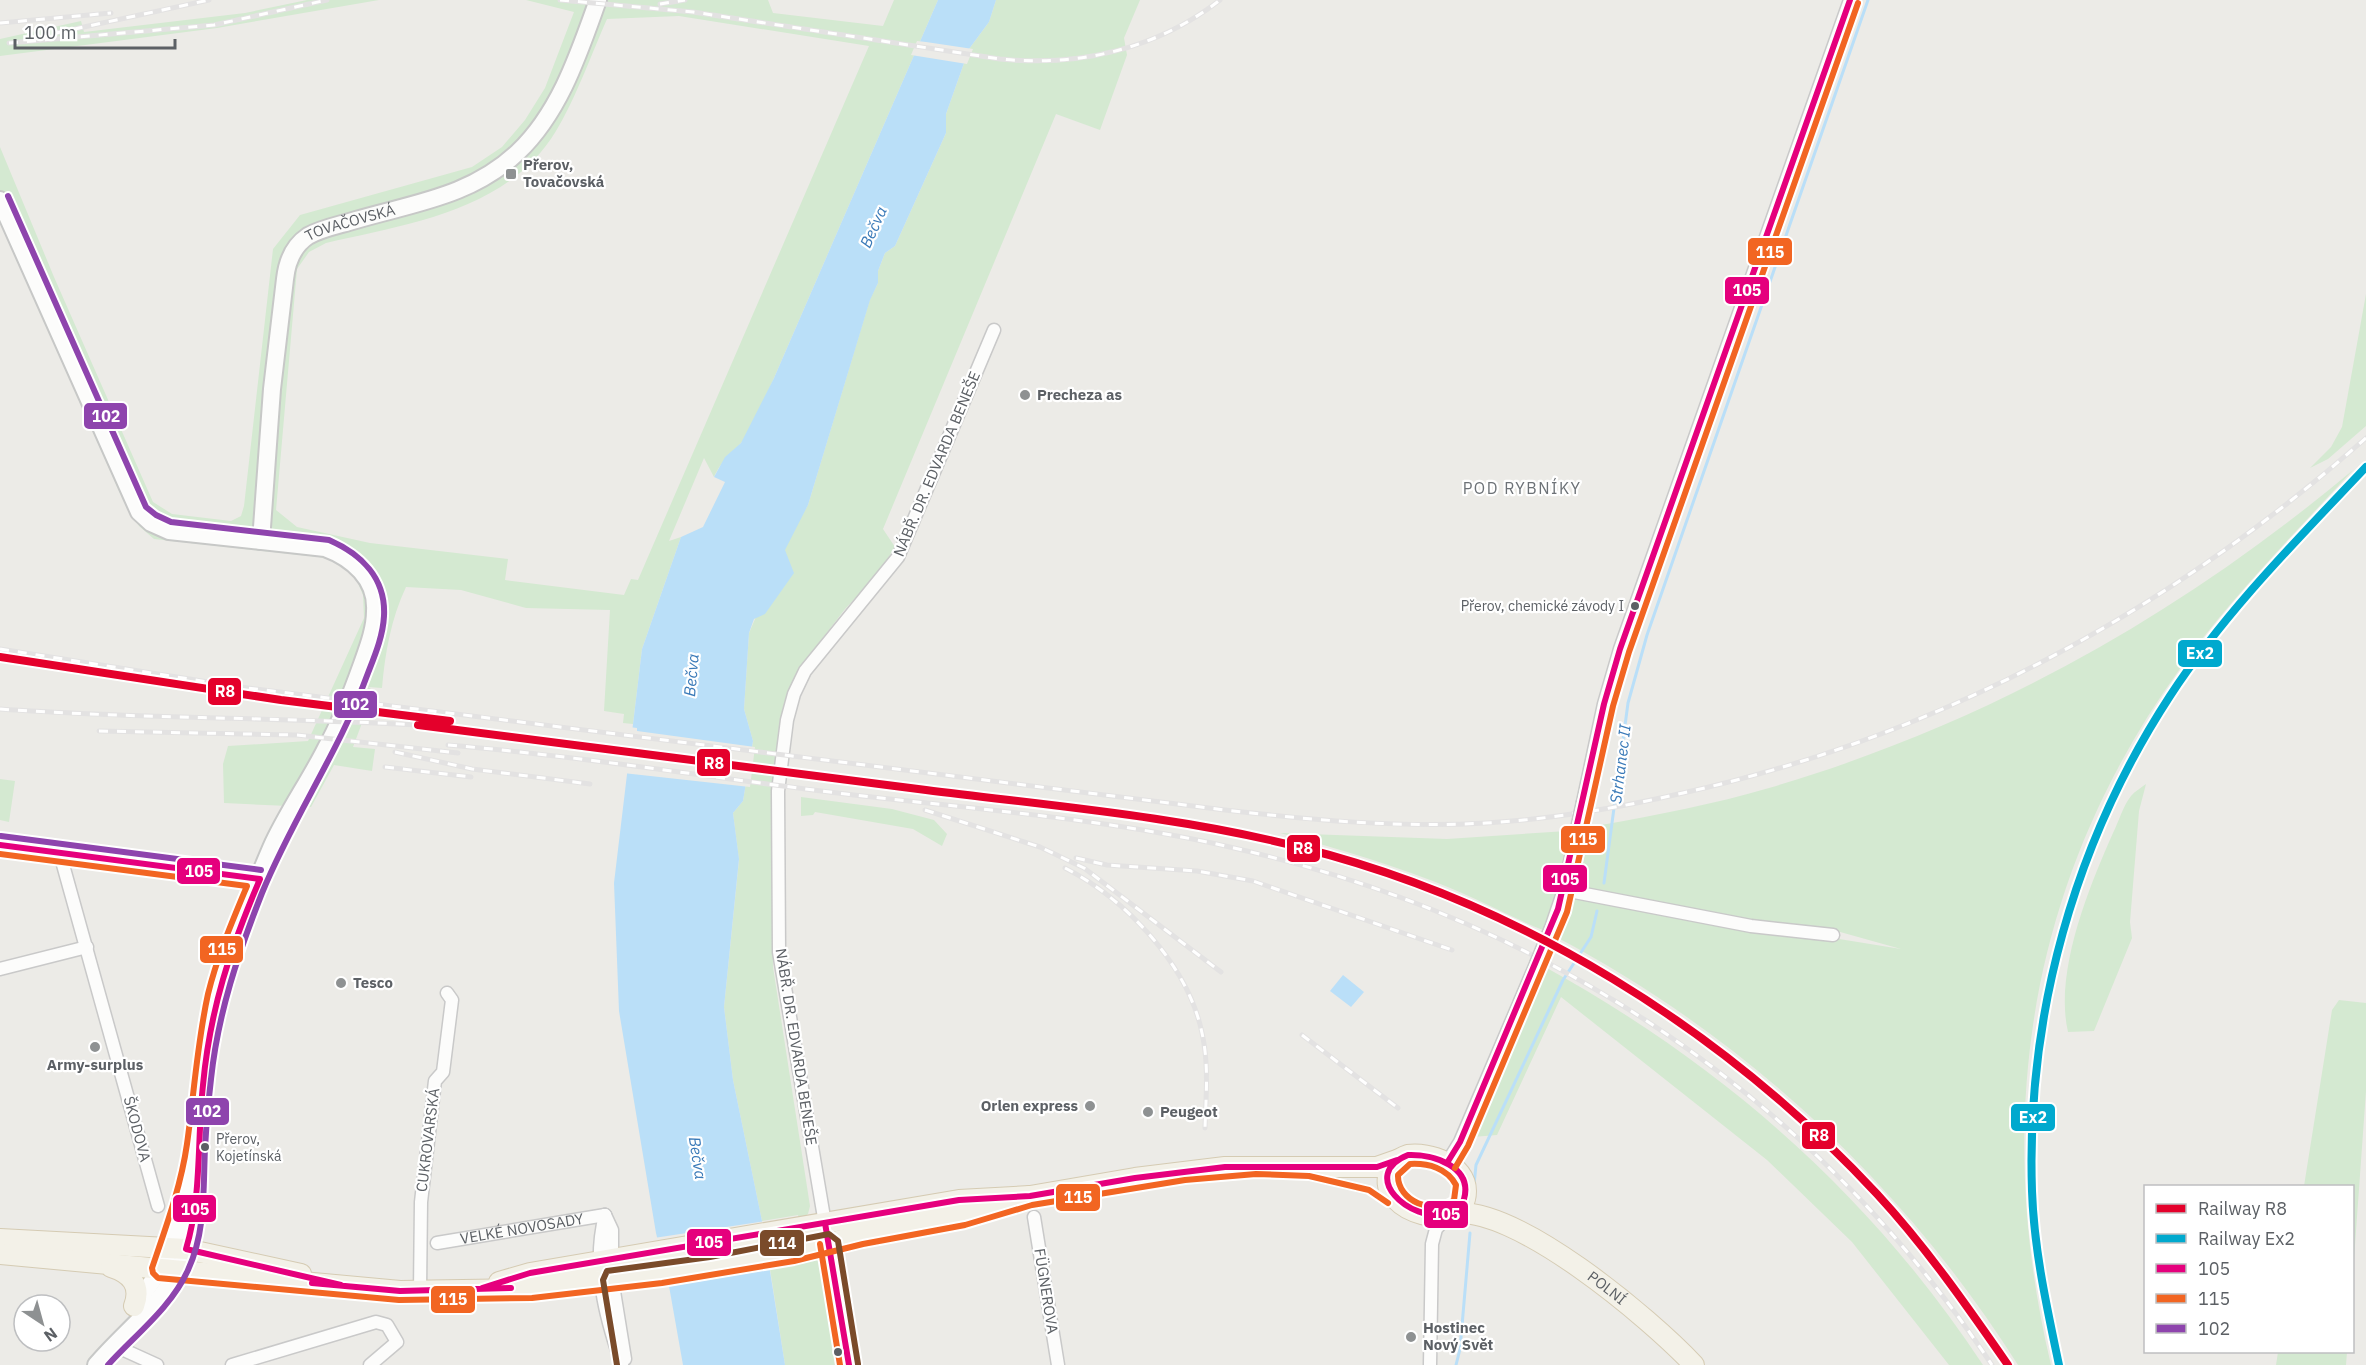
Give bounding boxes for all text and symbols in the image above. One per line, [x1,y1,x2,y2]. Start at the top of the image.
scale bar [15,12,176,50]
text: 100 m [24,21,76,44]
place label: Přerov, Tovačovská [523,155,605,191]
marker: Přerov, Tovačovská [504,167,518,181]
street label: TOVAČOVSKÁ [301,200,398,245]
water label: Bečva [855,203,891,251]
line badge: 115 [1747,237,1793,266]
text: 115 [1756,242,1785,262]
line badge: 105 [1724,276,1770,305]
text: 105 [1733,280,1762,300]
street label: NÁBŘ. DR. EDVARDA BENEŠE [889,368,984,559]
place label: Precheza as [1037,385,1123,404]
marker: Precheza as [1018,388,1032,402]
line badge: 102 [83,402,128,430]
text: 102 [92,406,120,426]
district label: POD RYBNÍKY [1463,477,1581,498]
place label: Přerov, chemické závody I [1461,597,1624,615]
marker: Přerov, chemické závody I [1629,600,1641,612]
line badge: Ex2 [2177,639,2223,668]
text: Ex2 [2186,643,2214,663]
water label: Bečva [679,653,703,697]
line badge: R8 [207,677,242,706]
text: R8 [215,681,235,701]
line badge: 102 [333,690,378,719]
text: 102 [341,694,369,714]
water label: Strhanec II [1605,722,1635,805]
line badge: R8 [696,748,731,777]
text: R8 [704,753,724,773]
line badge: 115 [1560,825,1606,854]
text: 115 [1569,829,1598,849]
line badge: R8 [1286,834,1321,863]
text: R8 [1293,838,1313,858]
line badge: 105 [176,857,221,885]
text: 105 [185,861,214,881]
line badge: 105 [1542,864,1588,893]
text: 105 [1551,869,1580,889]
line badge: 115 [199,935,244,964]
text: 115 [208,939,237,959]
street label: NÁBŘ. DR. EDVARDA BENEŠE [772,947,821,1147]
place label: Tesco [353,973,393,992]
marker: Tesco [334,976,348,990]
marker: Army-surplus [88,1040,102,1054]
place label: Army-surplus [47,1055,144,1074]
street label: CUKROVARSKÁ [412,1087,443,1193]
street label: ŠKODOVA [120,1094,155,1164]
place label: Orlen express [981,1096,1078,1115]
line badge: 102 [185,1097,230,1126]
marker: Orlen express [1083,1099,1097,1113]
text: 102 [193,1101,221,1121]
place label: Peugeot [1160,1102,1218,1121]
line badge: Ex2 [2010,1103,2056,1132]
marker: Peugeot [1141,1105,1155,1119]
text: Ex2 [2019,1107,2047,1127]
line badge: R8 [1801,1121,1836,1150]
text: R8 [1809,1125,1829,1145]
place label: Přerov, Kojetínská [216,1130,282,1165]
water label: Bečva [685,1135,711,1181]
marker: Přerov, Kojetínská [199,1141,211,1153]
line badge: 115 [1055,1183,1101,1212]
legend [2144,1185,2354,1353]
text: 115 [1064,1187,1093,1207]
line badge: 105 [172,1194,217,1223]
text: Railway R8 [2198,1197,2287,1220]
text: 105 [181,1199,210,1219]
line badge: 105 [1423,1200,1469,1229]
text: 105 [1432,1204,1461,1224]
street label: VELKÉ NOVOSADY [459,1209,585,1248]
text: Railway Ex2 [2198,1227,2295,1250]
line badge: 105 [686,1228,732,1257]
line badge: 114 [759,1229,805,1257]
text: 105 [695,1232,724,1252]
text: 114 [768,1233,797,1253]
street label: FÜGNEROVA [1030,1247,1063,1335]
text: 105 [2198,1257,2230,1280]
street label: POLNÍ [1584,1267,1630,1309]
line badge: 115 [430,1285,476,1314]
text: 115 [2198,1287,2230,1310]
text: 115 [439,1289,468,1309]
north arrow [12,1293,72,1353]
text: 102 [2198,1317,2230,1340]
place label: Hostinec Nový Svět [1423,1318,1494,1354]
text: N [40,1324,61,1347]
marker: Hostinec Nový Svět [1404,1330,1418,1344]
unlabelled marker [832,1346,844,1358]

